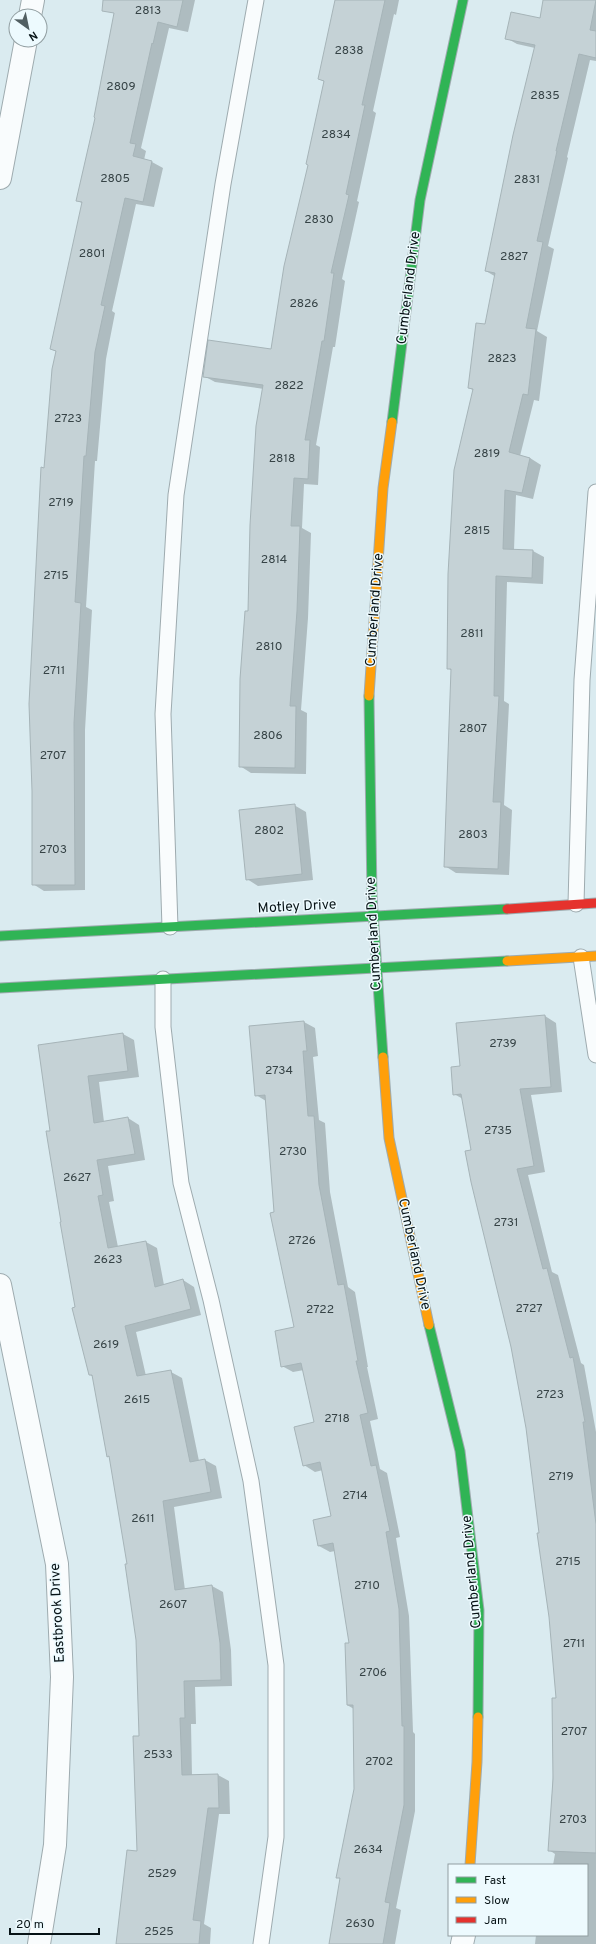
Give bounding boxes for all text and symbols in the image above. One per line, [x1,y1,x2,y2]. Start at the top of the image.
house number: 2813 [135,3,161,19]
north arrow [8,8,48,48]
text: N [26,28,40,44]
house number: 2838 [334,43,364,59]
house number: 2809 [106,79,136,95]
house number: 2835 [530,88,560,104]
house number: 2834 [321,127,351,143]
house number: 2805 [100,171,130,187]
house number: 2831 [514,172,540,188]
house number: 2830 [304,212,334,228]
street label: Cumberland Drive [394,231,424,345]
house number: 2801 [79,246,105,262]
house number: 2827 [500,249,528,265]
house number: 2826 [290,296,318,312]
house number: 2823 [487,351,517,367]
house number: 2822 [274,378,304,394]
house number: 2723 [54,411,82,427]
house number: 2819 [474,446,500,462]
house number: 2818 [269,451,295,467]
house number: 2719 [48,495,74,511]
house number: 2815 [464,523,490,539]
house number: 2814 [261,552,287,568]
street label: Cumberland Drive [363,553,387,667]
house number: 2715 [43,568,69,584]
house number: 2811 [460,626,484,642]
house number: 2810 [256,639,282,655]
house number: 2711 [43,663,65,679]
house number: 2807 [459,721,487,737]
house number: 2806 [253,728,283,744]
house number: 2707 [40,748,66,764]
house number: 2802 [254,823,284,839]
house number: 2803 [458,827,488,843]
house number: 2703 [39,842,67,858]
street label: Cumberland Drive [363,877,385,991]
street label: Motley Drive [257,896,337,918]
house number: 2739 [489,1036,517,1052]
house number: 2734 [265,1063,293,1079]
house number: 2735 [484,1123,512,1139]
house number: 2730 [279,1144,307,1160]
house number: 2627 [63,1170,91,1186]
street label: Cumberland Drive [394,1197,434,1311]
house number: 2731 [494,1215,518,1231]
house number: 2726 [288,1233,316,1249]
house number: 2623 [93,1252,123,1268]
house number: 2727 [516,1301,542,1317]
house number: 2722 [306,1302,334,1318]
house number: 2619 [93,1337,119,1353]
house number: 2723 [536,1387,564,1403]
house number: 2615 [124,1392,150,1408]
house number: 2718 [324,1411,350,1427]
house number: 2719 [548,1469,574,1485]
house number: 2714 [342,1488,368,1504]
house number: 2611 [131,1511,155,1527]
street label: Cumberland Drive [459,1515,485,1629]
house number: 2715 [555,1554,581,1570]
street label: Eastbrook Drive [47,1563,69,1663]
house number: 2710 [354,1578,380,1594]
house number: 2607 [159,1597,187,1613]
house number: 2711 [563,1636,585,1652]
house number: 2706 [359,1665,387,1681]
house number: 2707 [561,1724,587,1740]
house number: 2533 [143,1747,173,1763]
house number: 2702 [365,1754,393,1770]
house number: 2703 [559,1812,587,1828]
house number: 2634 [353,1842,383,1858]
legend [448,1864,588,1936]
house number: 2529 [147,1866,177,1882]
text: Fast [484,1873,506,1889]
text: Slow [484,1893,510,1909]
scale bar [10,1910,99,1936]
text: Jam [484,1913,507,1929]
house number: 2630 [345,1916,375,1932]
text: 20 m [16,1917,44,1933]
house number: 2525 [144,1924,174,1940]

